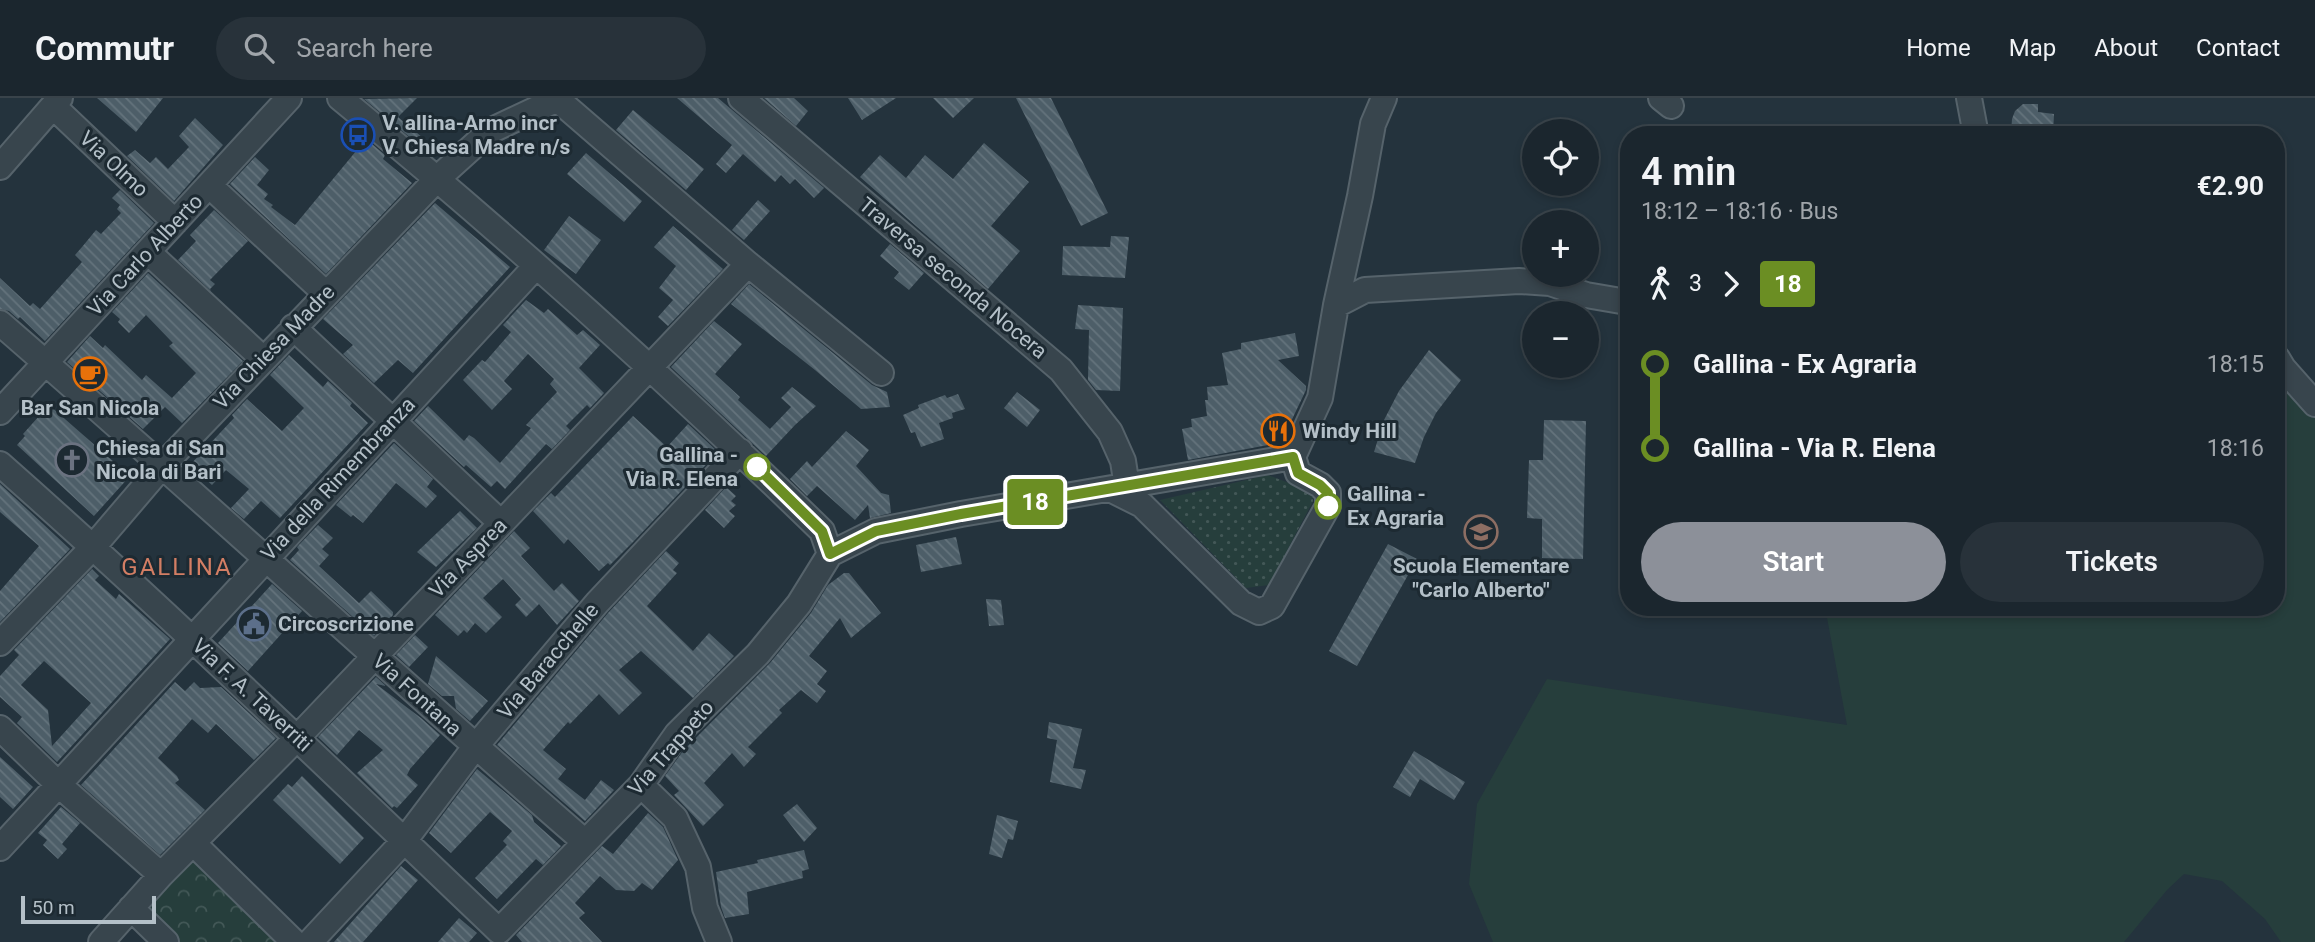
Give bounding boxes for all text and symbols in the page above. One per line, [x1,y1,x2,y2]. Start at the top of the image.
search box [216,17,706,80]
text: Commutr [35,29,174,68]
icon: search [240,29,278,67]
text: Search here [296,33,433,63]
text: Home [1906,34,1971,62]
text: Map [2009,34,2056,62]
text: About [2094,34,2158,62]
text: Contact [2196,34,2280,62]
place label: V. allina-Armo incr V. Chiesa Madre n/s [382,111,571,159]
bus stop icon: V. allina-Armo incr V. Chiesa Madre n/s [339,116,377,154]
map controls [1522,119,1599,378]
button: locate [1522,119,1599,196]
street label: Via Olmo [75,126,153,202]
text: 4 min [1641,150,1736,194]
text: €2.90 [2197,171,2264,201]
street label: Via Carlo Alberto [82,189,208,321]
street label: Traversa seconda Nocera [854,192,1052,364]
text: 18:12 – 18:16 · Bus [1641,198,1838,225]
button: + [1522,210,1599,287]
icon: walk [1641,265,1679,303]
icon: forward [1712,265,1750,303]
text: 3 [1689,270,1702,297]
text: 18 [1774,270,1801,298]
street label: Via Chiesa Madre [209,280,339,414]
button: − [1522,301,1599,378]
text: Gallina - Ex Agraria [1693,349,1917,379]
text: 18:15 [2207,351,2264,378]
cafe icon: Bar San Nicola [71,355,109,393]
street label: Via della Rimembranza [256,392,420,566]
place label: Bar San Nicola [21,396,159,420]
restaurant icon: Windy Hill [1259,412,1297,450]
place label: Windy Hill [1302,419,1397,443]
text: Gallina - Via R. Elena [1693,433,1936,463]
text: 18:16 [2207,435,2264,462]
place label: Chiesa di San Nicola di Bari [96,436,224,484]
church icon: Chiesa di San Nicola di Bari [53,441,91,479]
place label: Gallina - Via R. Elena [626,443,738,491]
marker: Gallina - Via R. Elena [744,454,770,480]
line badge: 18 [1004,479,1066,525]
place label: Gallina - Ex Agraria [1347,482,1444,530]
text: 18 [1021,488,1049,516]
marker: Gallina - Ex Agraria [1315,493,1341,519]
street label: Via Asprea [424,513,512,603]
school or university icon: Scuola Elementare "Carlo Alberto" [1462,513,1500,551]
button: Start [1641,522,1946,602]
button: Tickets [1960,522,2264,602]
district label: GALLINA [121,553,233,581]
place label: Scuola Elementare "Carlo Alberto" [1393,554,1569,602]
street label: Via Baracchelle [493,598,603,724]
public building icon: Circoscrizione [235,605,273,643]
place label: Circoscrizione [278,612,414,636]
street label: Via F. A. Taverriti [187,634,317,756]
street label: Via Fontana [368,649,466,741]
street label: Via Trappeto [623,696,719,800]
scale bar [21,893,156,925]
text: 50 m [32,896,75,919]

